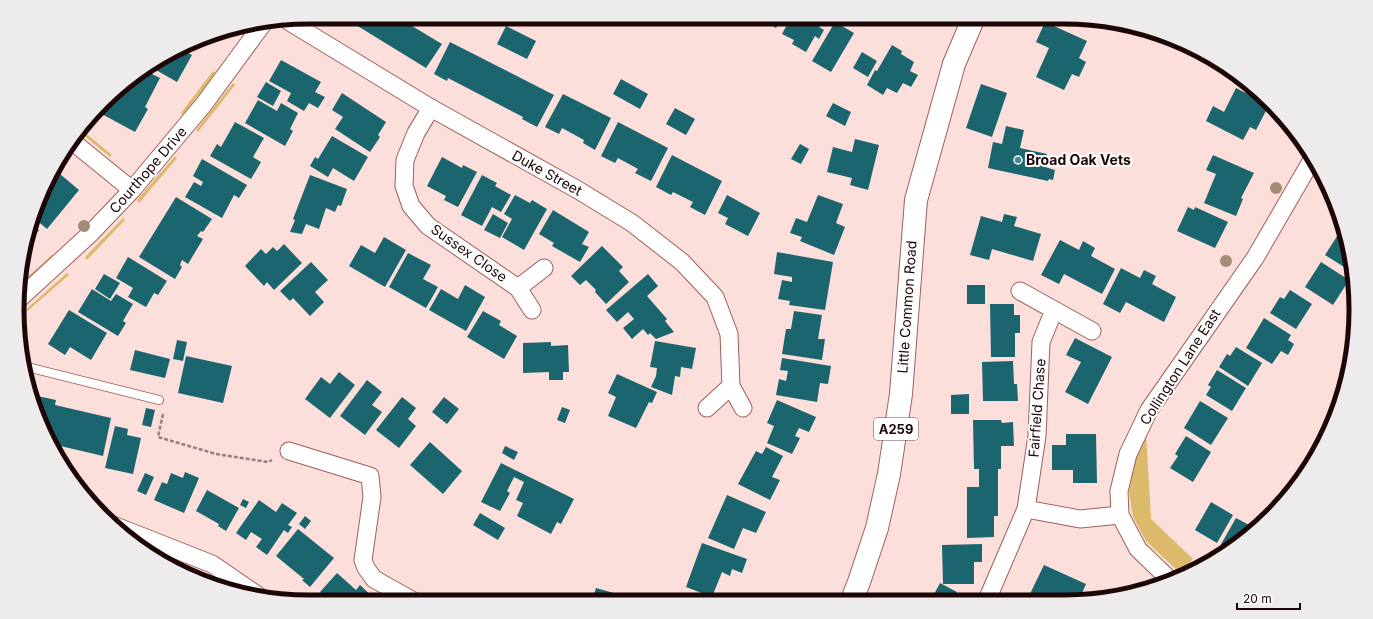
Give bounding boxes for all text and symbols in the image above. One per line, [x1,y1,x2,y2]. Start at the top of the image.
street label: Courthope Drive [105,123,190,216]
street label: Duke Street [509,146,586,199]
place label: Broad Oak Vets [1026,151,1131,168]
marker: Broad Oak Vets [1013,155,1023,165]
street label: Sussex Close [428,220,511,285]
street label: Little Common Road [893,240,920,374]
street label: Collington Lane East [1136,305,1224,428]
street label: Fairfield Chase [1025,358,1048,458]
road number: A259 [874,418,918,440]
scale bar [1237,585,1300,611]
text: 20 m [1243,591,1272,606]

